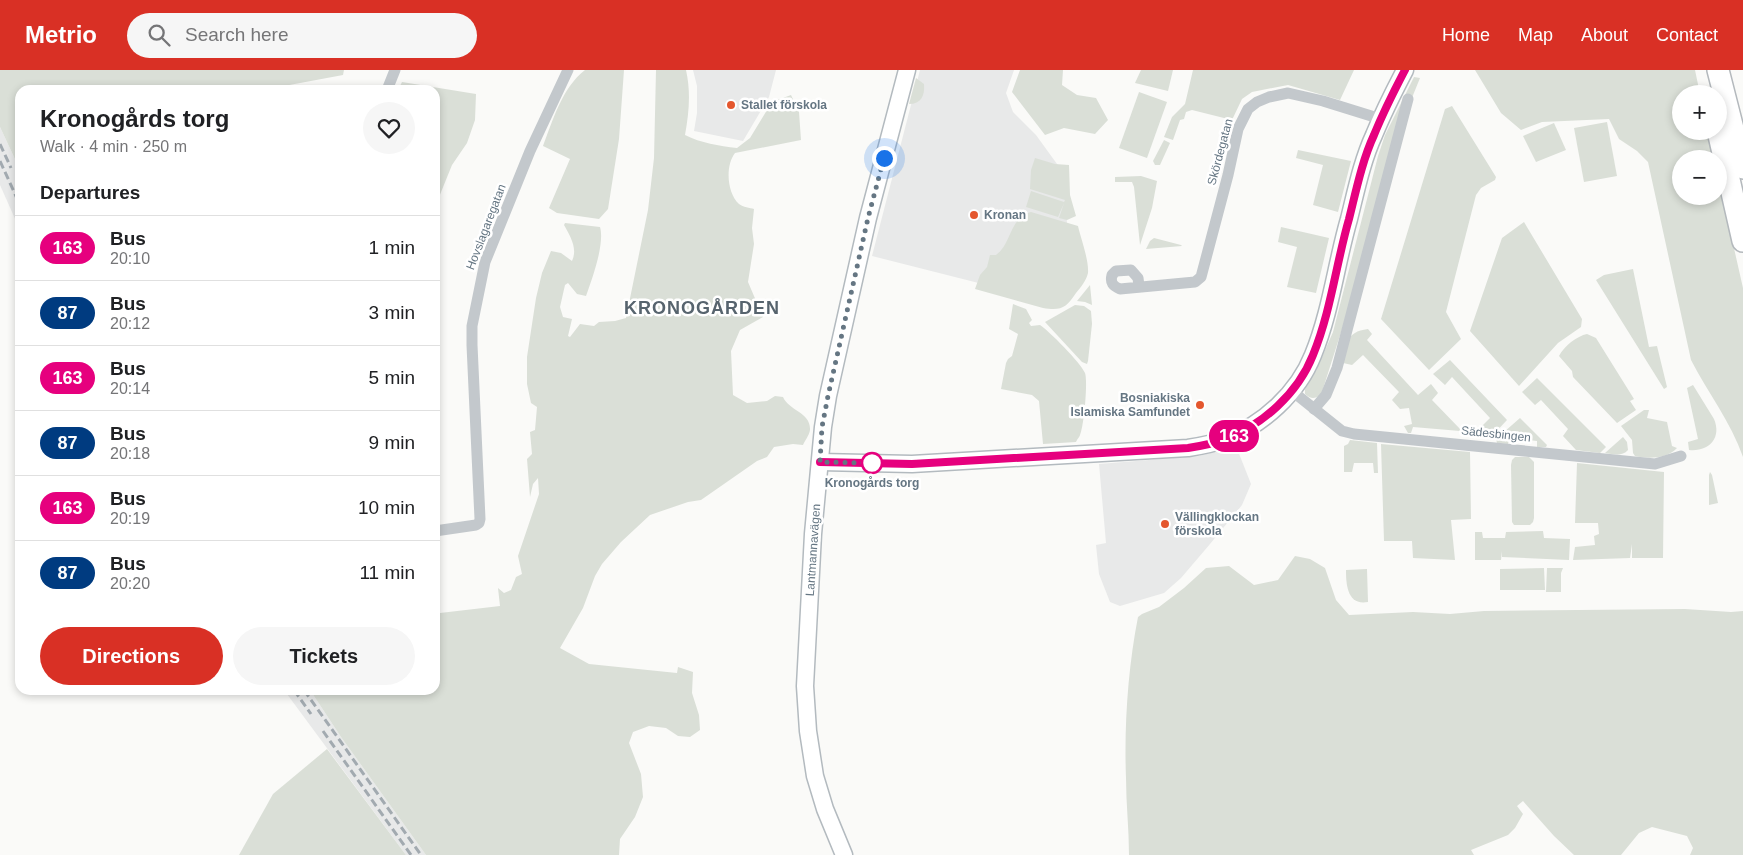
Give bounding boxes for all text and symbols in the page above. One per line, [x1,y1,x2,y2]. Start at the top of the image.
search box [127,13,477,58]
text: Metrio [25,21,97,48]
icon: search [145,21,173,49]
text: Search here [185,24,289,45]
text: Home [1442,25,1490,45]
text: Map [1518,25,1553,45]
text: About [1581,25,1628,45]
text: Contact [1656,25,1718,45]
map controls [1672,85,1727,205]
button: + [1672,85,1727,140]
place label: Stallet förskola [741,98,827,112]
marker: Stallet förskola [725,99,737,111]
button: heart [363,102,415,154]
text: Kronogårds torg [40,105,229,132]
street label: Skördegatan [1204,117,1236,187]
text: Walk · 4 min · 250 m [40,138,187,155]
your location [872,146,897,171]
button: − [1672,150,1727,205]
text: Departures [40,182,140,203]
street label: Hovslagaregatan [463,182,509,272]
place label: Kronan [984,208,1026,222]
marker: Kronan [968,209,980,221]
text: Bus [110,228,146,249]
text: 1 min [369,237,415,258]
text: 163 [52,238,83,258]
text: 20:10 [110,250,150,267]
text: Bus [110,293,146,314]
district label: KRONOGÅRDEN [624,298,780,318]
text: 3 min [369,302,415,323]
text: 87 [57,303,78,323]
text: 20:12 [110,315,150,332]
text: Bus [110,358,146,379]
text: 5 min [369,367,415,388]
text: 163 [52,368,83,388]
text: 20:14 [110,380,150,397]
place label: Bosniakiska Islamiska Samfundet [1071,391,1190,419]
marker: Bosniakiska Islamiska Samfundet [1194,399,1206,411]
line badge: 163 [1205,420,1263,452]
text: Bus [110,423,146,444]
street label: Sädesbingen [1460,423,1532,445]
text: 163 [1219,426,1249,446]
text: 9 min [369,432,415,453]
text: 87 [57,433,78,453]
text: 20:18 [110,445,150,462]
marker: Kronogårds torg [861,452,883,474]
place label: Kronogårds torg [825,476,919,490]
text: Bus [110,488,146,509]
text: 10 min [358,497,415,518]
text: 163 [52,498,83,518]
street label: Lantmannavägen [803,503,823,597]
text: 20:19 [110,510,150,527]
place label: Vällingklockan förskola [1175,510,1259,538]
marker: Vällingklockan förskola [1159,518,1171,530]
text: Bus [110,553,146,574]
text: 11 min [359,562,415,583]
text: 87 [57,563,78,583]
text: 20:20 [110,575,150,592]
button: Directions [40,627,223,685]
button: Tickets [233,627,415,685]

